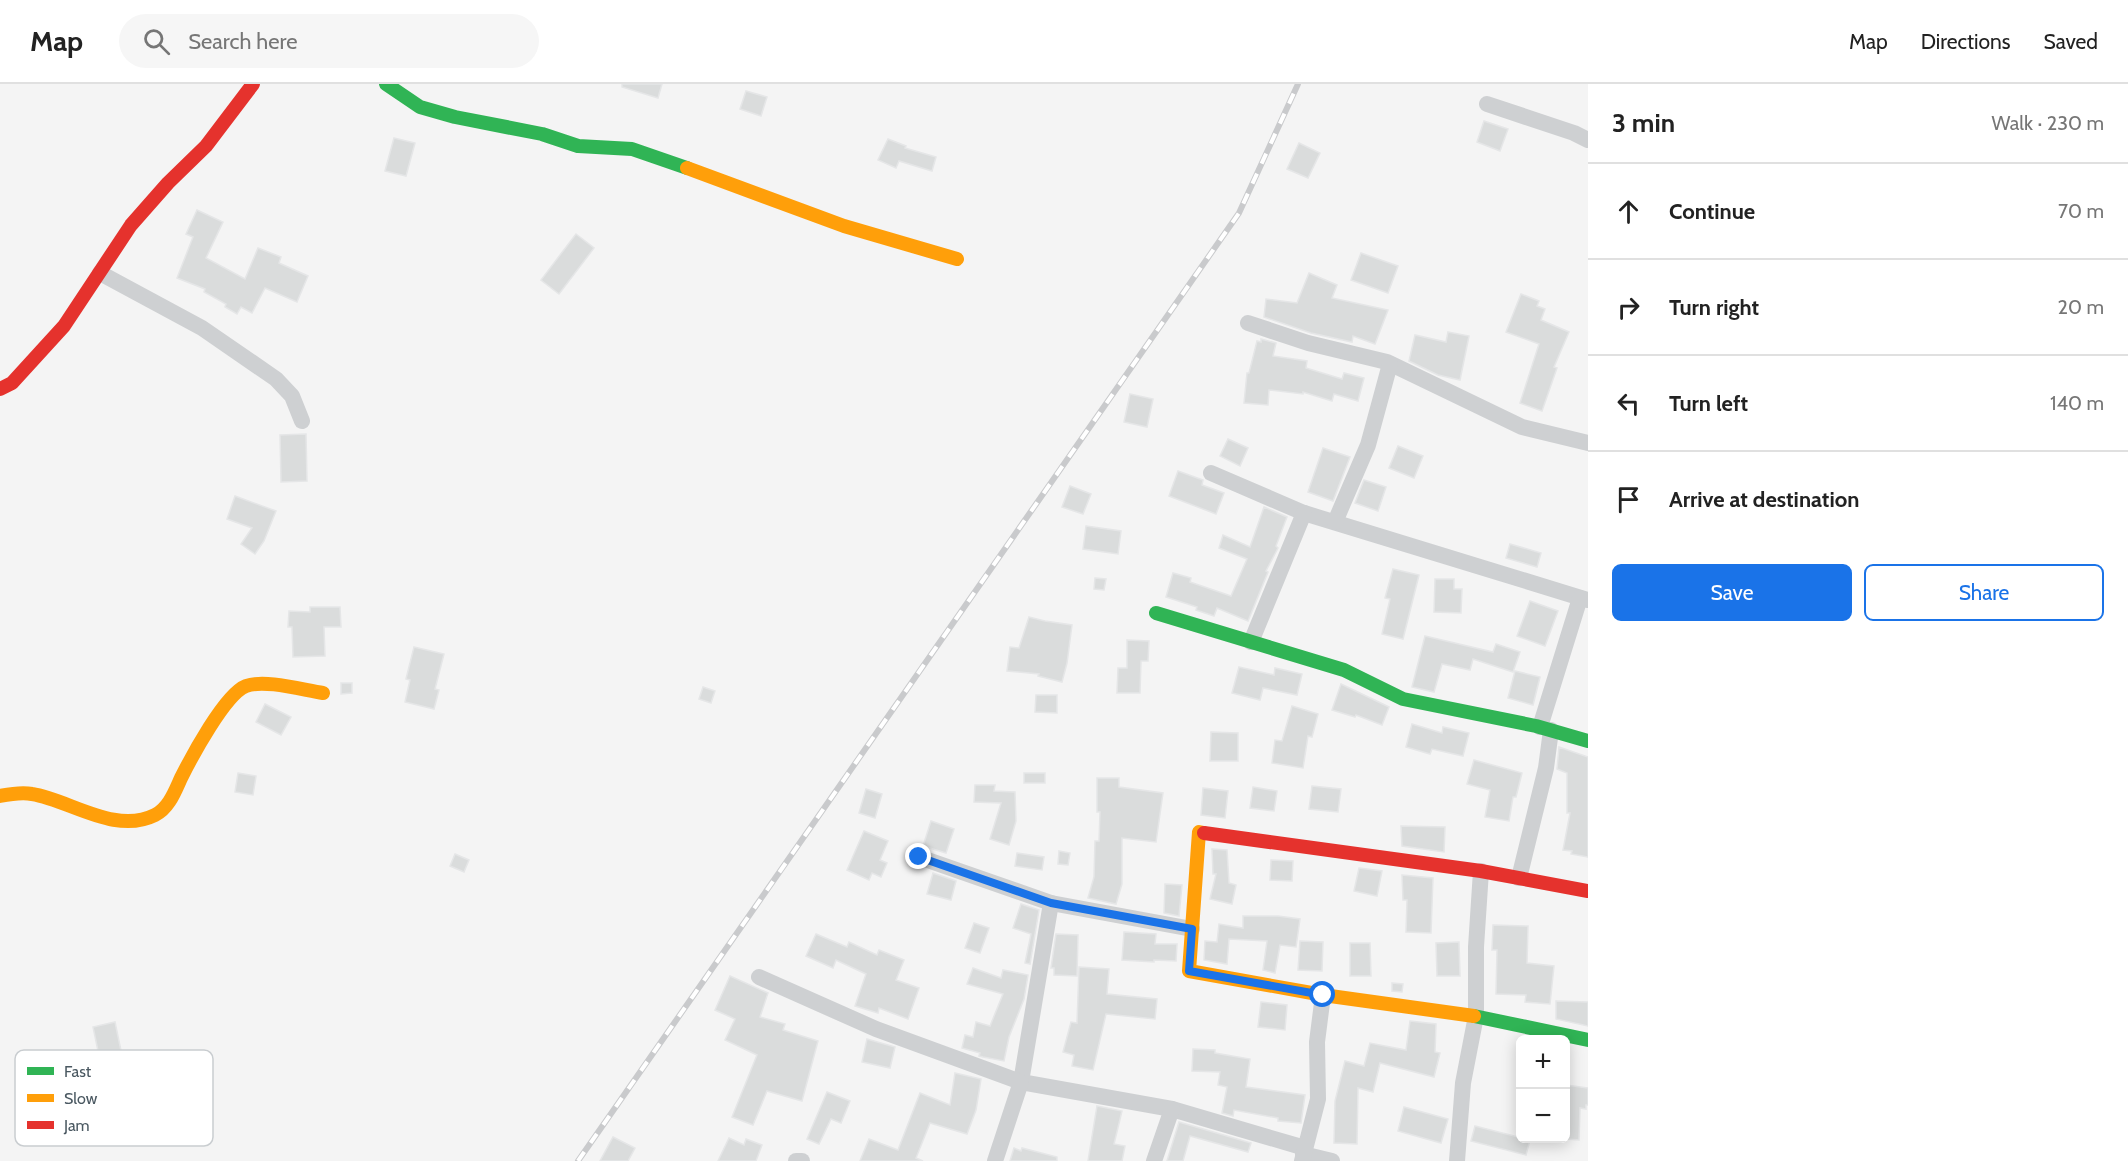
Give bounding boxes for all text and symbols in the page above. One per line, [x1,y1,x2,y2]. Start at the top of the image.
search box [119,14,539,68]
text: Map [30,24,83,58]
icon: search [140,25,173,58]
text: Search here [188,28,297,55]
text: Map [1849,29,1888,54]
text: Directions [1921,29,2010,54]
text: Saved [2043,29,2098,54]
text: 3 min [1612,107,1675,139]
text: Walk · 230 m [1992,111,2104,135]
icon: ahead [1612,195,1645,228]
text: Continue [1669,198,1755,225]
text: 70 m [2058,199,2104,223]
icon: right [1612,291,1645,324]
text: Turn right [1669,294,1759,321]
text: 20 m [2058,295,2104,319]
icon: left [1612,387,1645,420]
text: Turn left [1669,390,1748,417]
text: 140 m [2050,391,2104,415]
icon: arrive [1612,483,1645,516]
text: Arrive at destination [1669,486,1859,513]
button: Save [1612,564,1852,621]
button: Share [1864,564,2104,621]
route end [905,843,931,869]
route start [1309,981,1335,1007]
map controls [1516,1035,1570,1143]
button: + [1516,1035,1570,1089]
legend [15,1050,213,1146]
text: Fast [64,1062,92,1081]
text: Slow [64,1089,98,1108]
button: − [1516,1089,1570,1143]
text: Jam [63,1116,90,1135]

